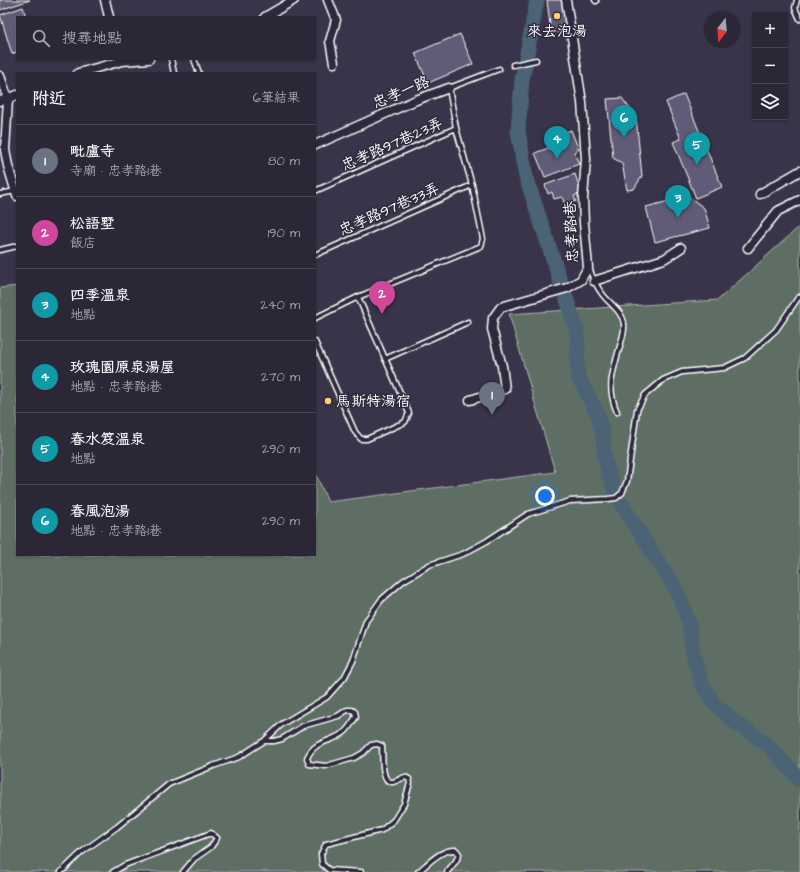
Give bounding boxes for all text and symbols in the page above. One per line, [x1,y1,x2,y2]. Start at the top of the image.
marker: 來去泡湯 [552,11,562,21]
north arrow [704,12,740,48]
map controls [752,12,788,120]
button: + [752,12,788,48]
search box [16,16,316,60]
place label: 來去泡湯 [527,21,587,42]
icon: search [30,27,52,49]
text: 搜尋地點 [62,28,122,49]
button: − [752,48,788,84]
street label: 忠孝一路 [369,71,433,114]
button: layers [752,84,788,120]
text: 附近 [32,87,66,111]
text: 6筆結果 [253,89,300,107]
pin: 6 [611,105,637,138]
street label: 忠孝路97巷23弄 [338,113,446,176]
pin: 4 [544,126,570,159]
pin: 5 [684,132,710,165]
text: 毗盧寺 [70,141,115,162]
text: 1 [44,152,46,170]
text: 80 m [268,152,300,170]
text: 寺廟 · 忠孝路1巷 [70,162,162,180]
street label: 忠孝路97巷33弄 [336,178,443,241]
pin: 3 [665,185,691,218]
street label: 忠孝路1巷 [559,201,584,263]
text: 松語墅 [70,213,115,234]
text: 2 [41,224,49,242]
text: 190 m [267,224,300,242]
text: 飯店 [70,234,96,252]
pin: 2 [369,281,395,314]
text: 四季溫泉 [70,285,130,306]
text: 3 [42,296,48,314]
text: 240 m [260,296,300,314]
text: 地點 [70,306,96,324]
text: 玫瑰園原泉湯屋 [70,357,175,378]
text: 4 [41,368,49,386]
text: 270 m [261,368,300,386]
text: 地點 · 忠孝路1巷 [70,378,162,396]
pin: 1 [479,382,505,415]
place label: 馬斯特湯宿 [336,391,411,412]
marker: 馬斯特湯宿 [323,396,333,406]
text: 春水笈溫泉 [70,429,145,450]
text: 5 [40,440,50,458]
text: 290 m [262,440,300,458]
text: 地點 [70,450,96,468]
your location [535,486,555,506]
text: 春風泡湯 [70,501,130,522]
text: 6 [41,512,49,530]
text: 290 m [262,512,300,530]
text: 地點 · 忠孝路1巷 [70,522,162,540]

